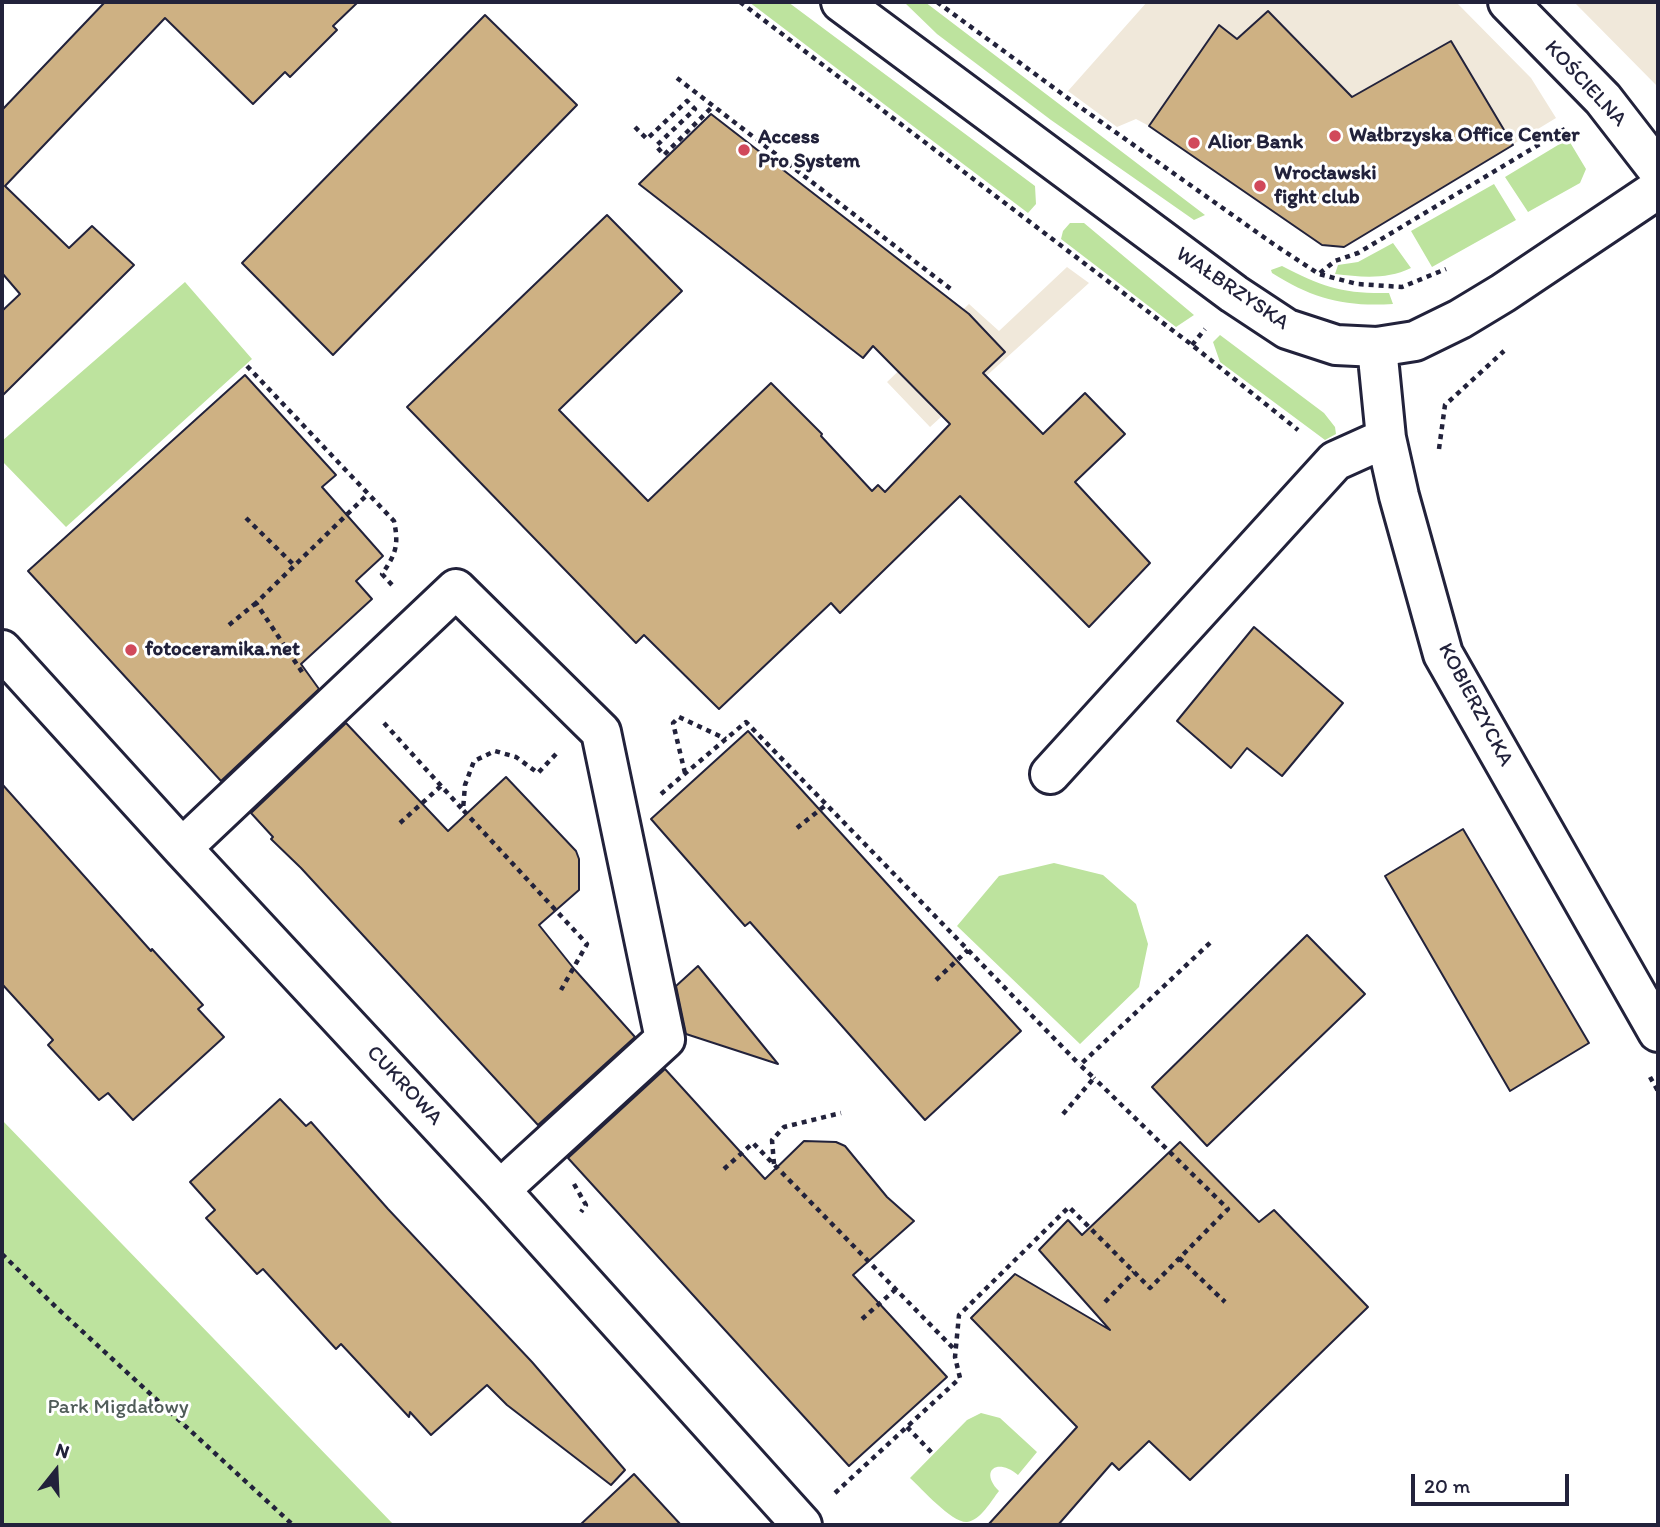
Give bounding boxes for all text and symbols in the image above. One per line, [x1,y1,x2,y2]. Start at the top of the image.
street label: KOŚCIELNA [1539,36,1631,132]
place label: Wałbrzyska Office Center [1349,123,1579,149]
place label: Access Pro System [758,125,860,175]
marker: Wałbrzyska Office Center [1327,128,1343,144]
place label: Alior Bank [1208,130,1303,156]
marker: Alior Bank [1186,135,1202,151]
marker: Access Pro System [736,142,752,158]
place label: Wrocławski fight club [1274,161,1377,211]
marker: Wrocławski fight club [1252,178,1268,194]
street label: WAŁBRZYSKA [1171,242,1293,336]
place label: fotoceramika.net [145,637,300,663]
street label: KOBIERZYCKA [1432,639,1518,771]
marker: fotoceramika.net [123,642,139,658]
street label: CUKROWA [361,1041,447,1131]
park label: Park Migdałowy [47,1395,189,1421]
north arrow [21,1436,91,1506]
text: N [53,1438,72,1463]
scale bar [1415,1460,1572,1504]
text: 20 m [1424,1473,1470,1498]

